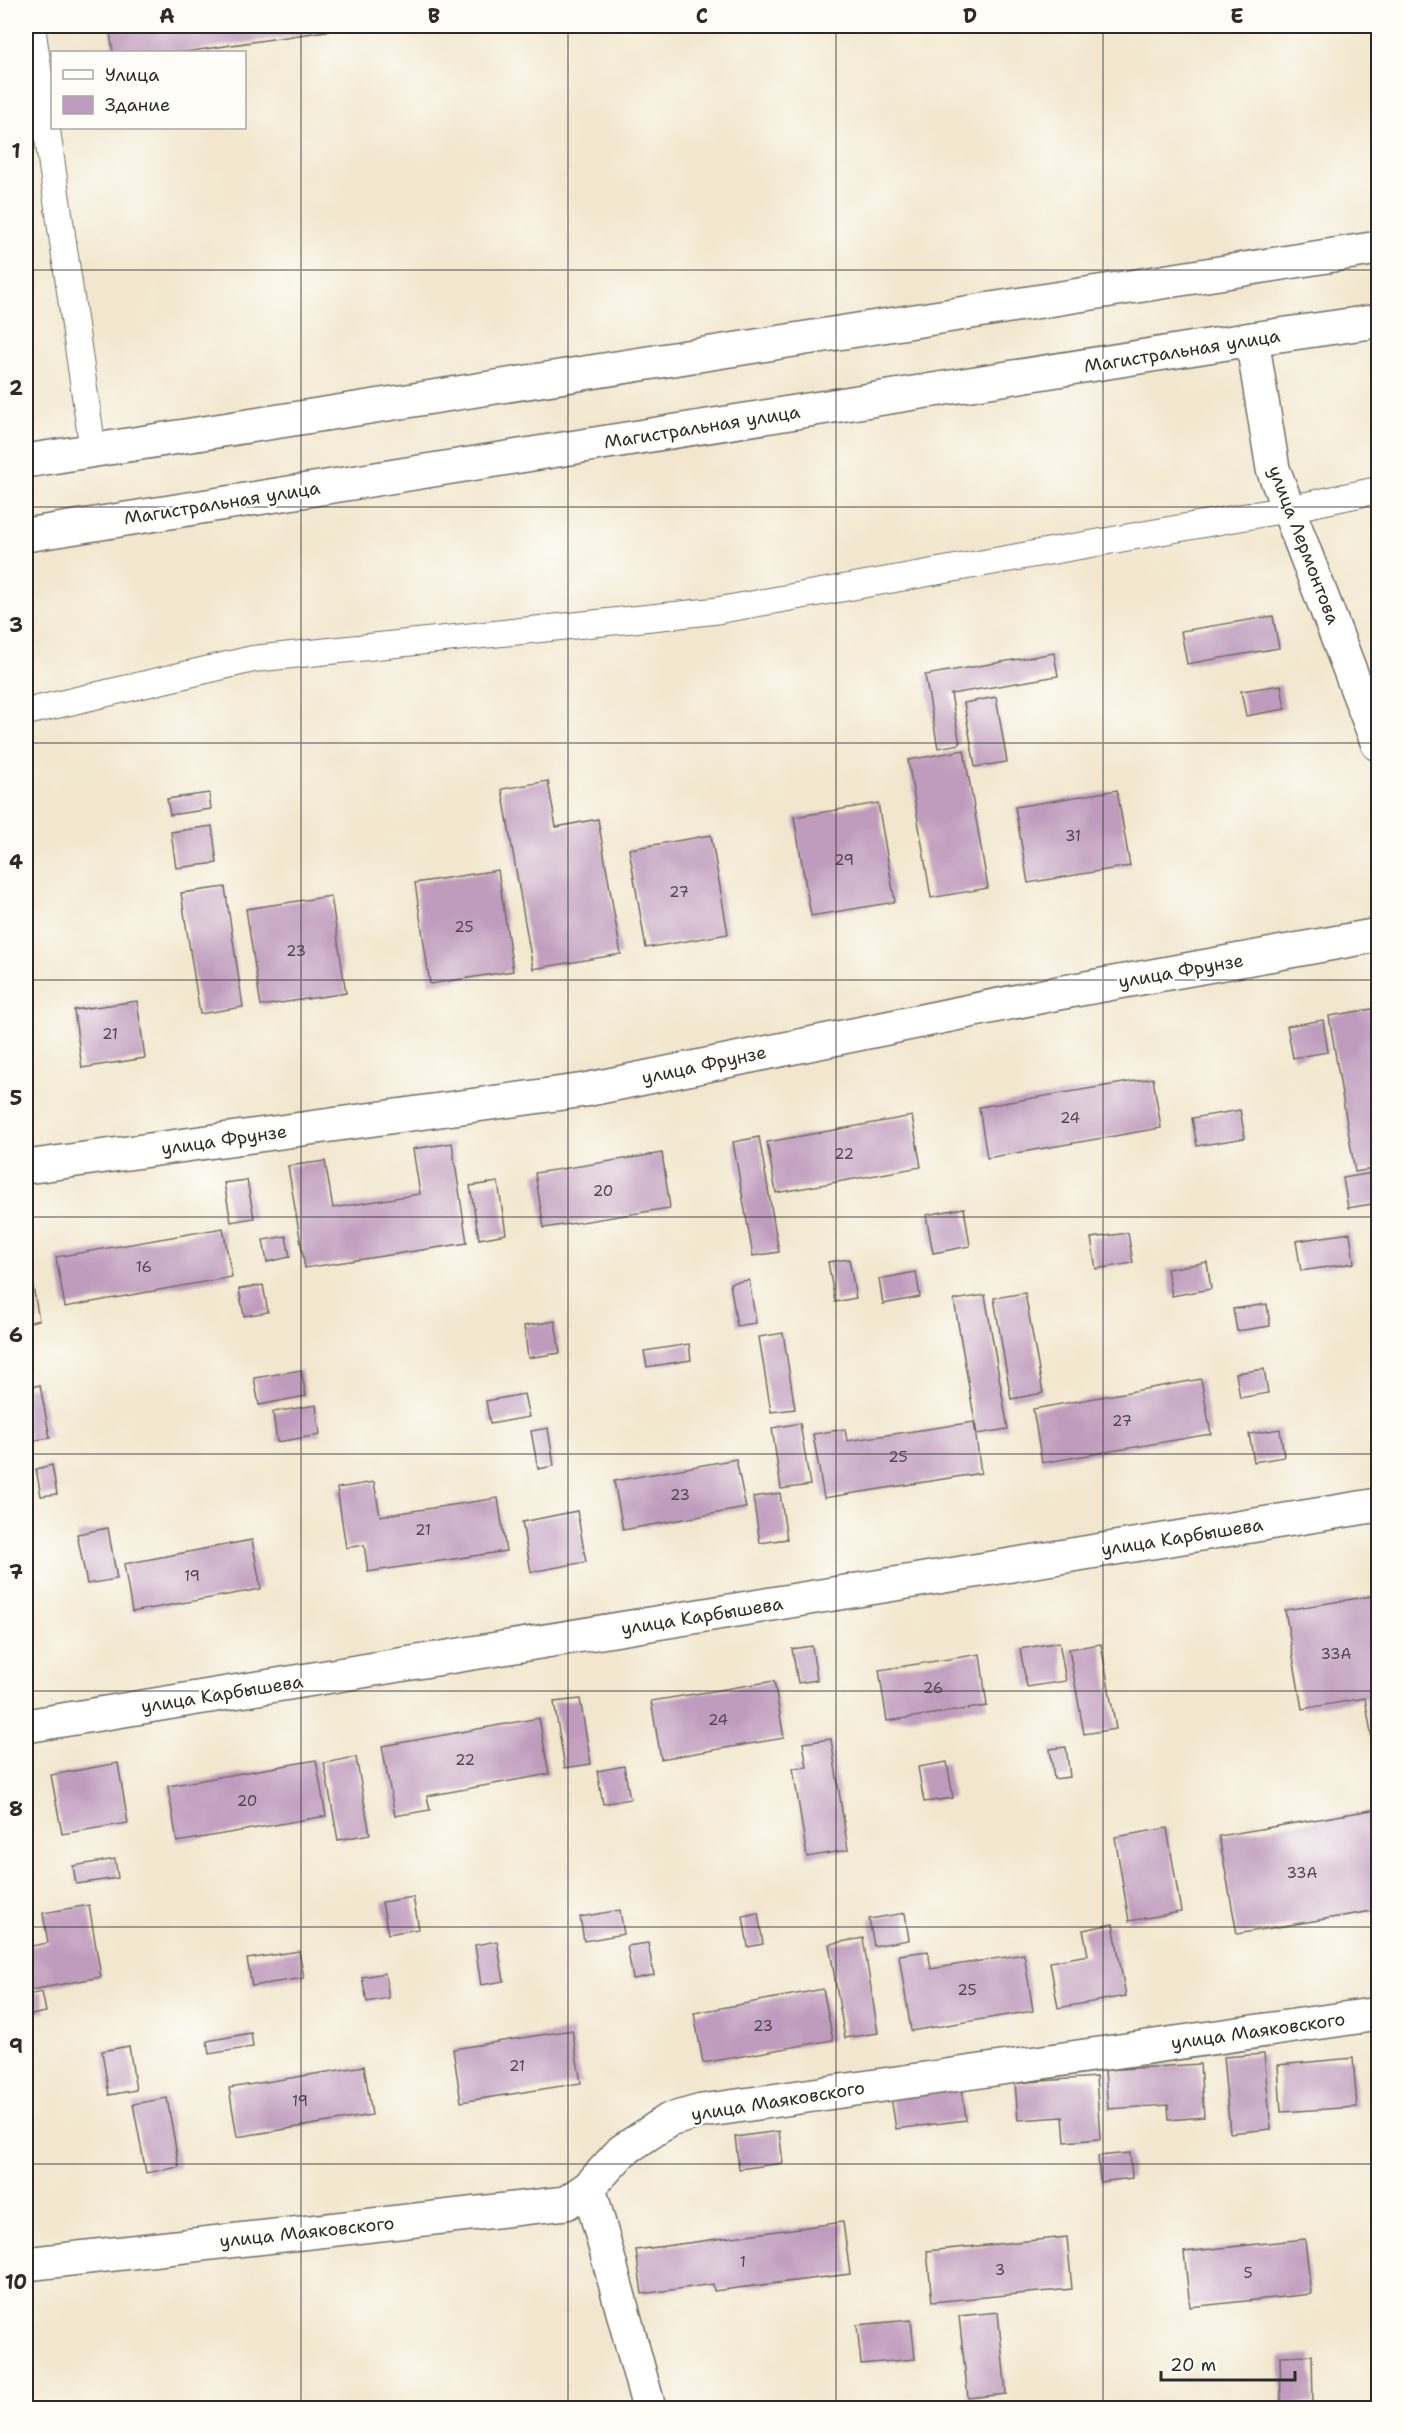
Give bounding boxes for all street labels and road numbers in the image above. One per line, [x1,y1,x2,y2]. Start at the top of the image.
street label: Магистральная улица [1082,324,1282,378]
street label: Магистральная улица [602,400,802,454]
street label: улица Лермонтова [1263,462,1345,628]
street label: Магистральная улица [122,476,322,530]
street label: улица Фрунзе [1117,948,1245,994]
street label: улица Фрунзе [640,1040,768,1090]
street label: улица Фрунзе [160,1119,288,1161]
street label: улица Карбышева [1099,1512,1265,1562]
street label: улица Карбышева [619,1591,785,1641]
street label: улица Карбышева [139,1669,305,1719]
street label: улица Маяковского [1169,2007,1347,2055]
street label: улица Маяковского [689,2075,867,2127]
street label: улица Маяковского [218,2211,396,2253]

